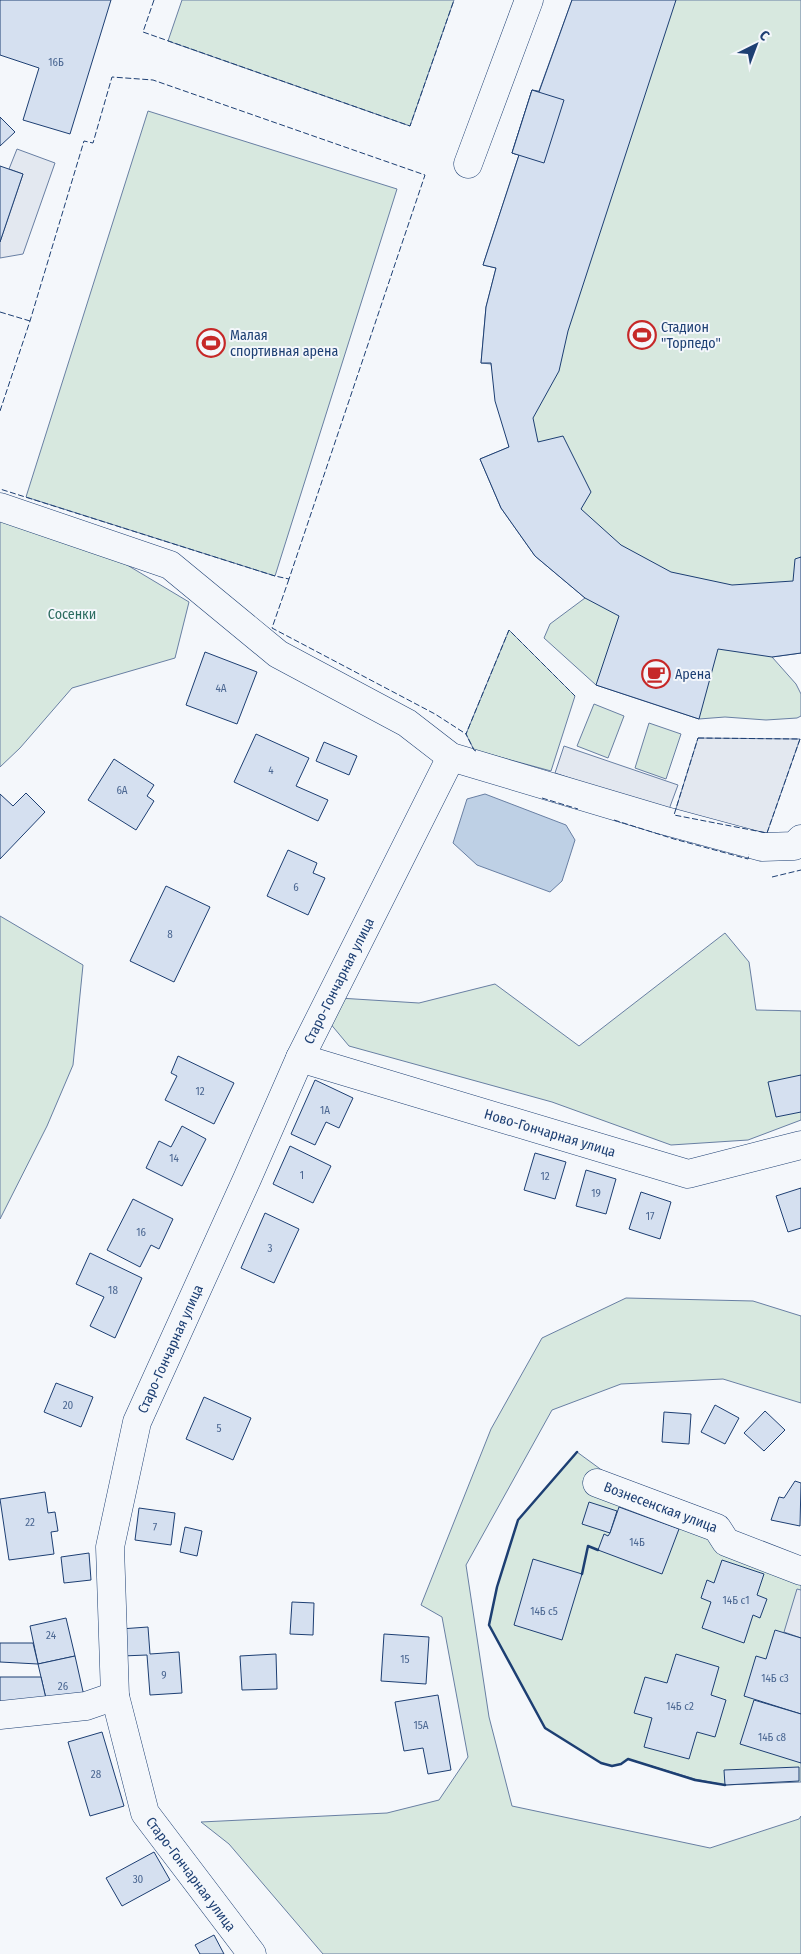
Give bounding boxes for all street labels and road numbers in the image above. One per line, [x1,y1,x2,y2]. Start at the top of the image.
street label: Старо-Гончарная улица [300,915,378,1047]
street label: Ново-Гончарная улица [482,1106,618,1161]
street label: Старо-Гончарная улица [134,1282,207,1416]
street label: Вознесенская улица [601,1478,720,1536]
street label: Старо-Гончарная улица [142,1814,239,1935]

